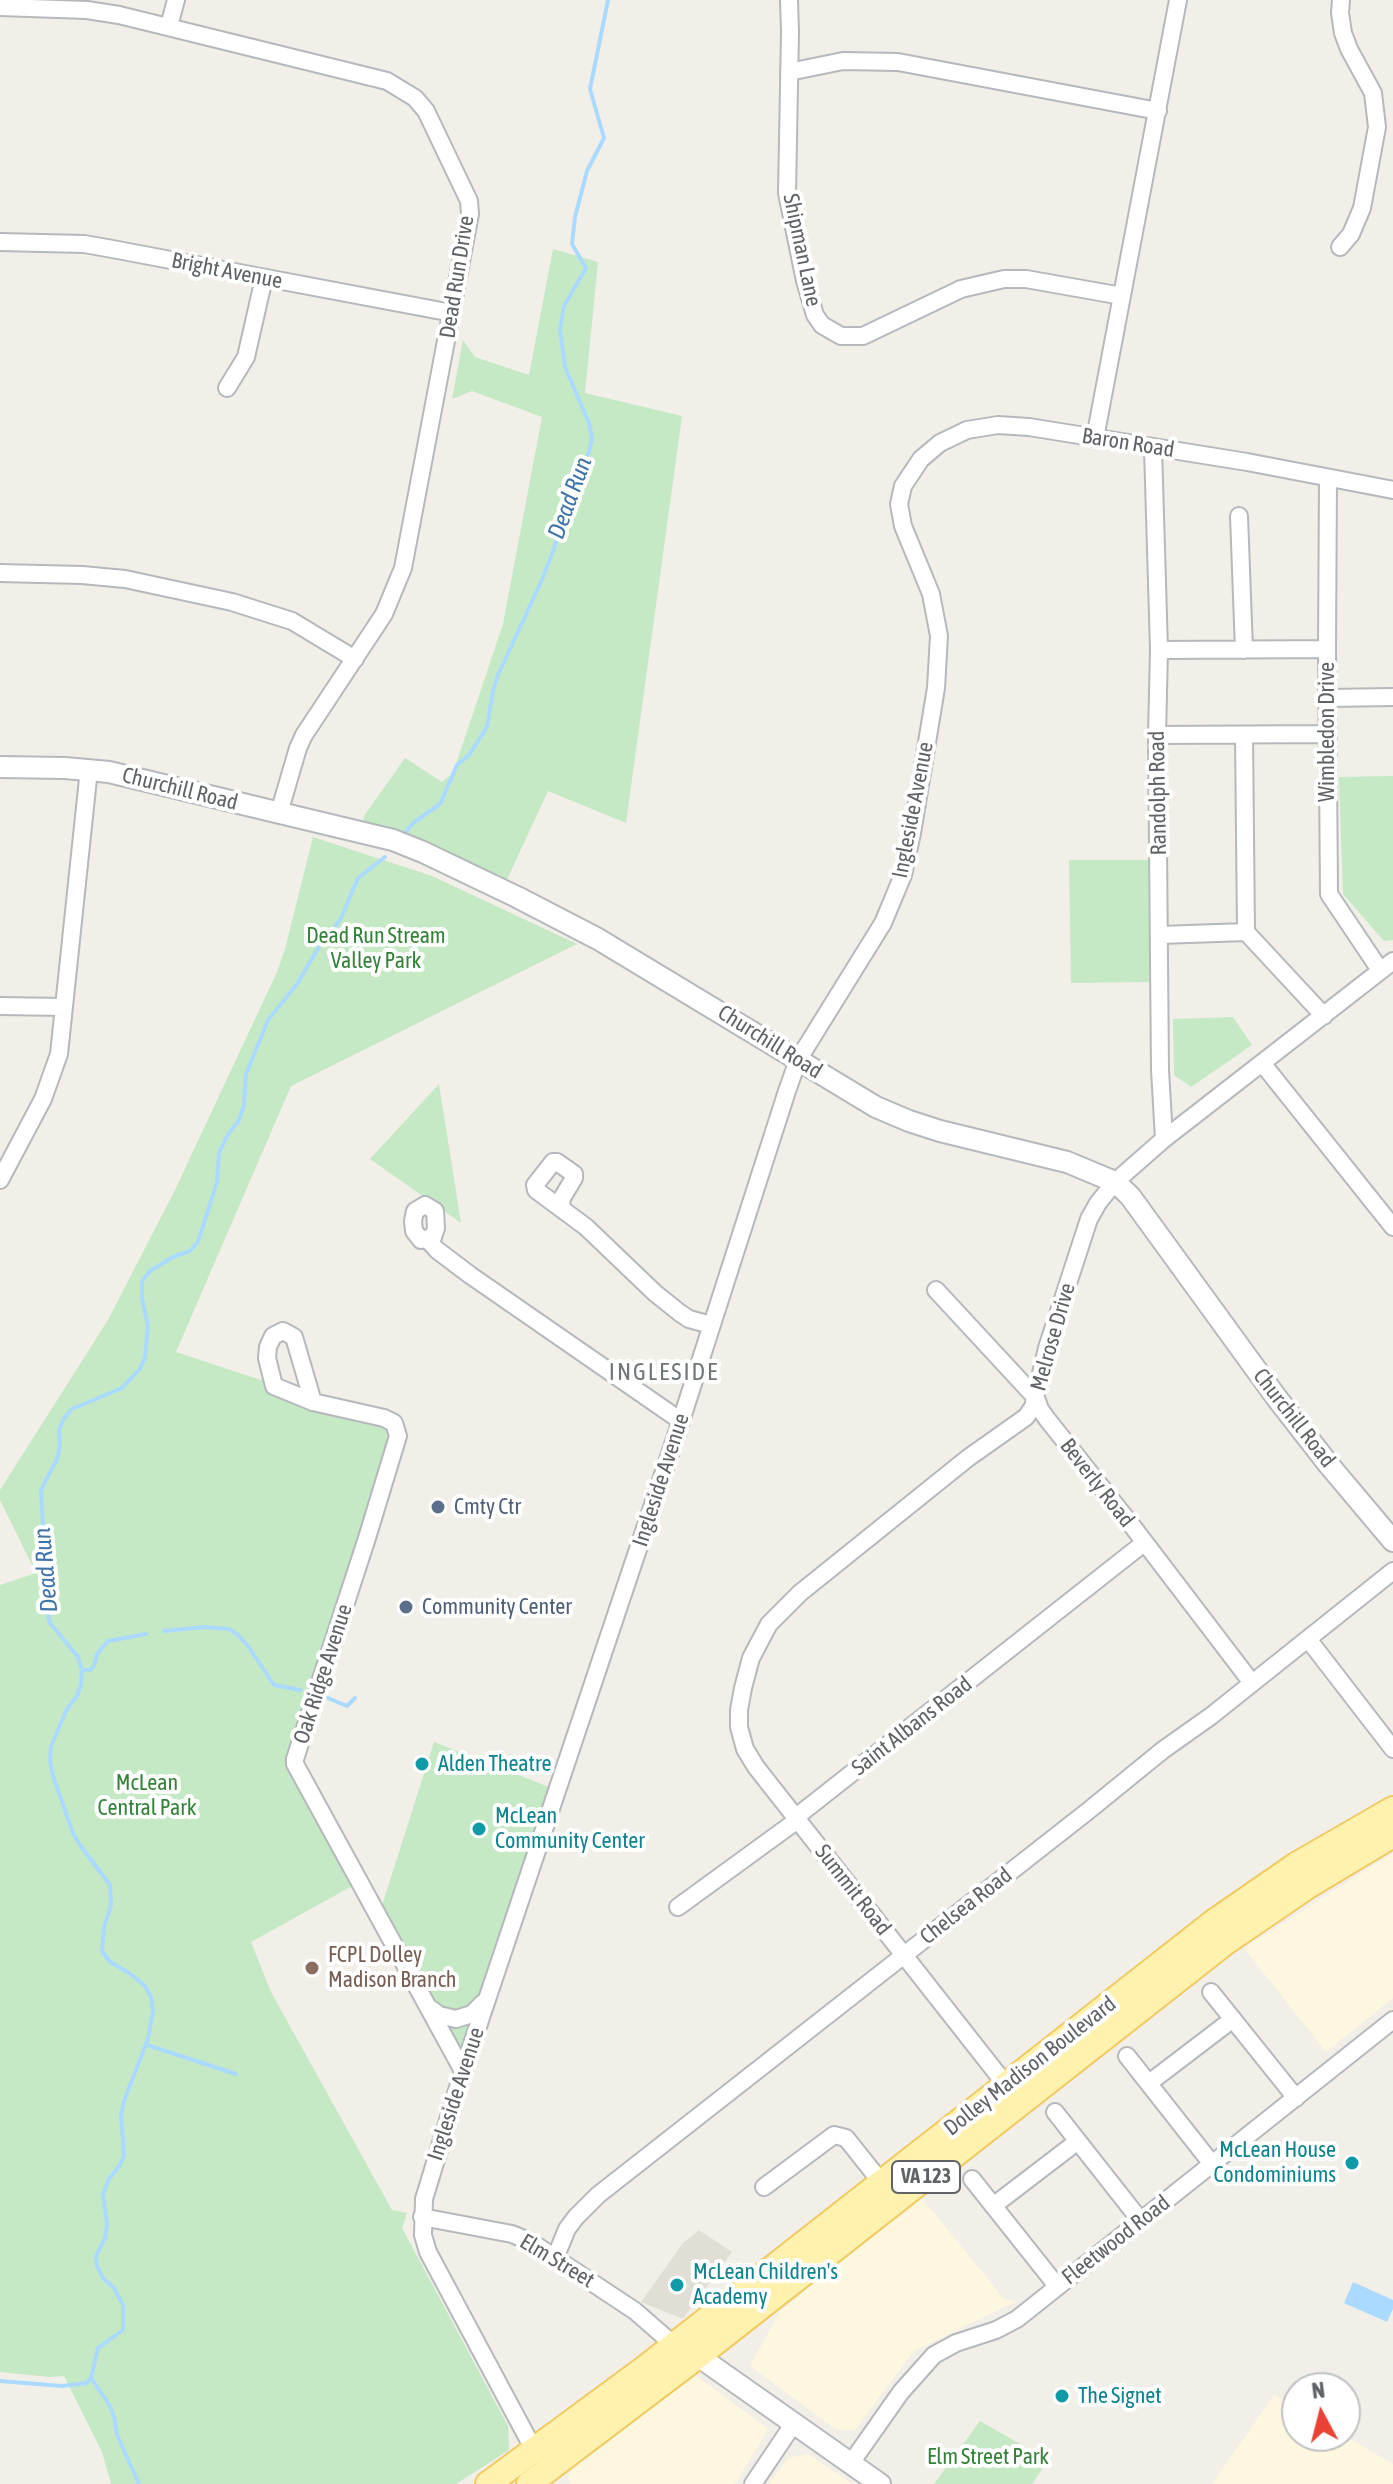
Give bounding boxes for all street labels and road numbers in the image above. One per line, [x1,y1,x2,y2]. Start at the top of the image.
street label: Shipman Lane [777,191,827,309]
street label: Dead Run Drive [434,214,480,340]
street label: Bright Avenue [169,247,285,295]
street label: Baron Road [1080,423,1176,463]
street label: Wimbledon Drive [1314,662,1340,802]
street label: Randolph Road [1144,730,1172,856]
street label: Ingleside Avenue [887,740,939,880]
street label: Churchill Road [119,762,241,816]
street label: Churchill Road [713,999,827,1085]
street label: Melrose Drive [1025,1280,1081,1394]
street label: Churchill Road [1247,1363,1341,1473]
street label: Ingleside Avenue [627,1410,695,1550]
street label: Beverly Road [1054,1433,1140,1533]
street label: Oak Ridge Avenue [288,1601,358,1747]
street label: Saint Albans Road [847,1671,977,1781]
street label: Summit Road [809,1839,897,1941]
street label: Chelsea Road [915,1862,1017,1950]
street label: Dolley Madison Boulevard [939,1991,1121,2141]
street label: Ingleside Avenue [422,2024,490,2164]
road number: VA 123 [892,2161,960,2193]
street label: Fleetwood Road [1057,2190,1175,2290]
street label: Elm Street [515,2228,599,2294]

